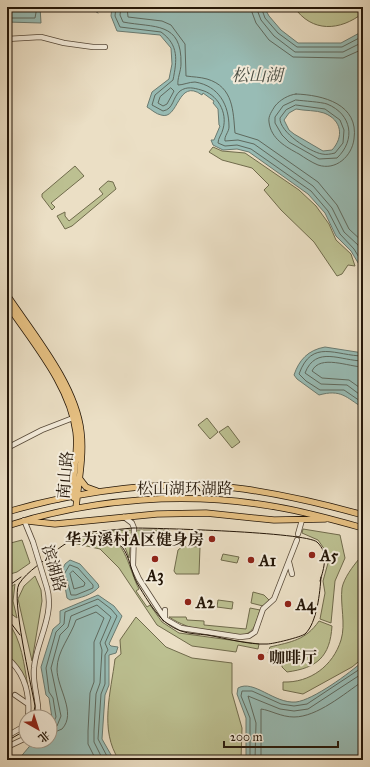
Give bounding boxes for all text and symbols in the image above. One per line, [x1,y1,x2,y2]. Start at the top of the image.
water label: 松山湖 [232,65,285,86]
street label: 南山路 [53,450,77,500]
street label: 松山湖环湖路 [137,479,233,498]
place label: 华为溪村A区健身房 [65,530,204,549]
marker: 华为溪村A区健身房 [207,534,217,544]
street label: 滨湖路 [38,542,70,594]
place label: A5 [319,546,339,565]
marker: A5 [307,550,317,560]
place label: A1 [258,551,277,570]
marker: A3 [150,554,160,564]
marker: A1 [246,555,256,565]
place label: A3 [145,566,164,586]
place label: A2 [195,593,216,612]
place label: A4 [295,595,317,615]
marker: A2 [183,597,193,607]
marker: A4 [283,599,293,609]
place label: 咖啡厅 [269,648,317,667]
marker: 咖啡厅 [256,652,266,662]
north arrow [18,709,58,749]
scale bar [224,723,338,749]
text: 北 [36,728,52,745]
text: 200 m [230,730,263,744]

